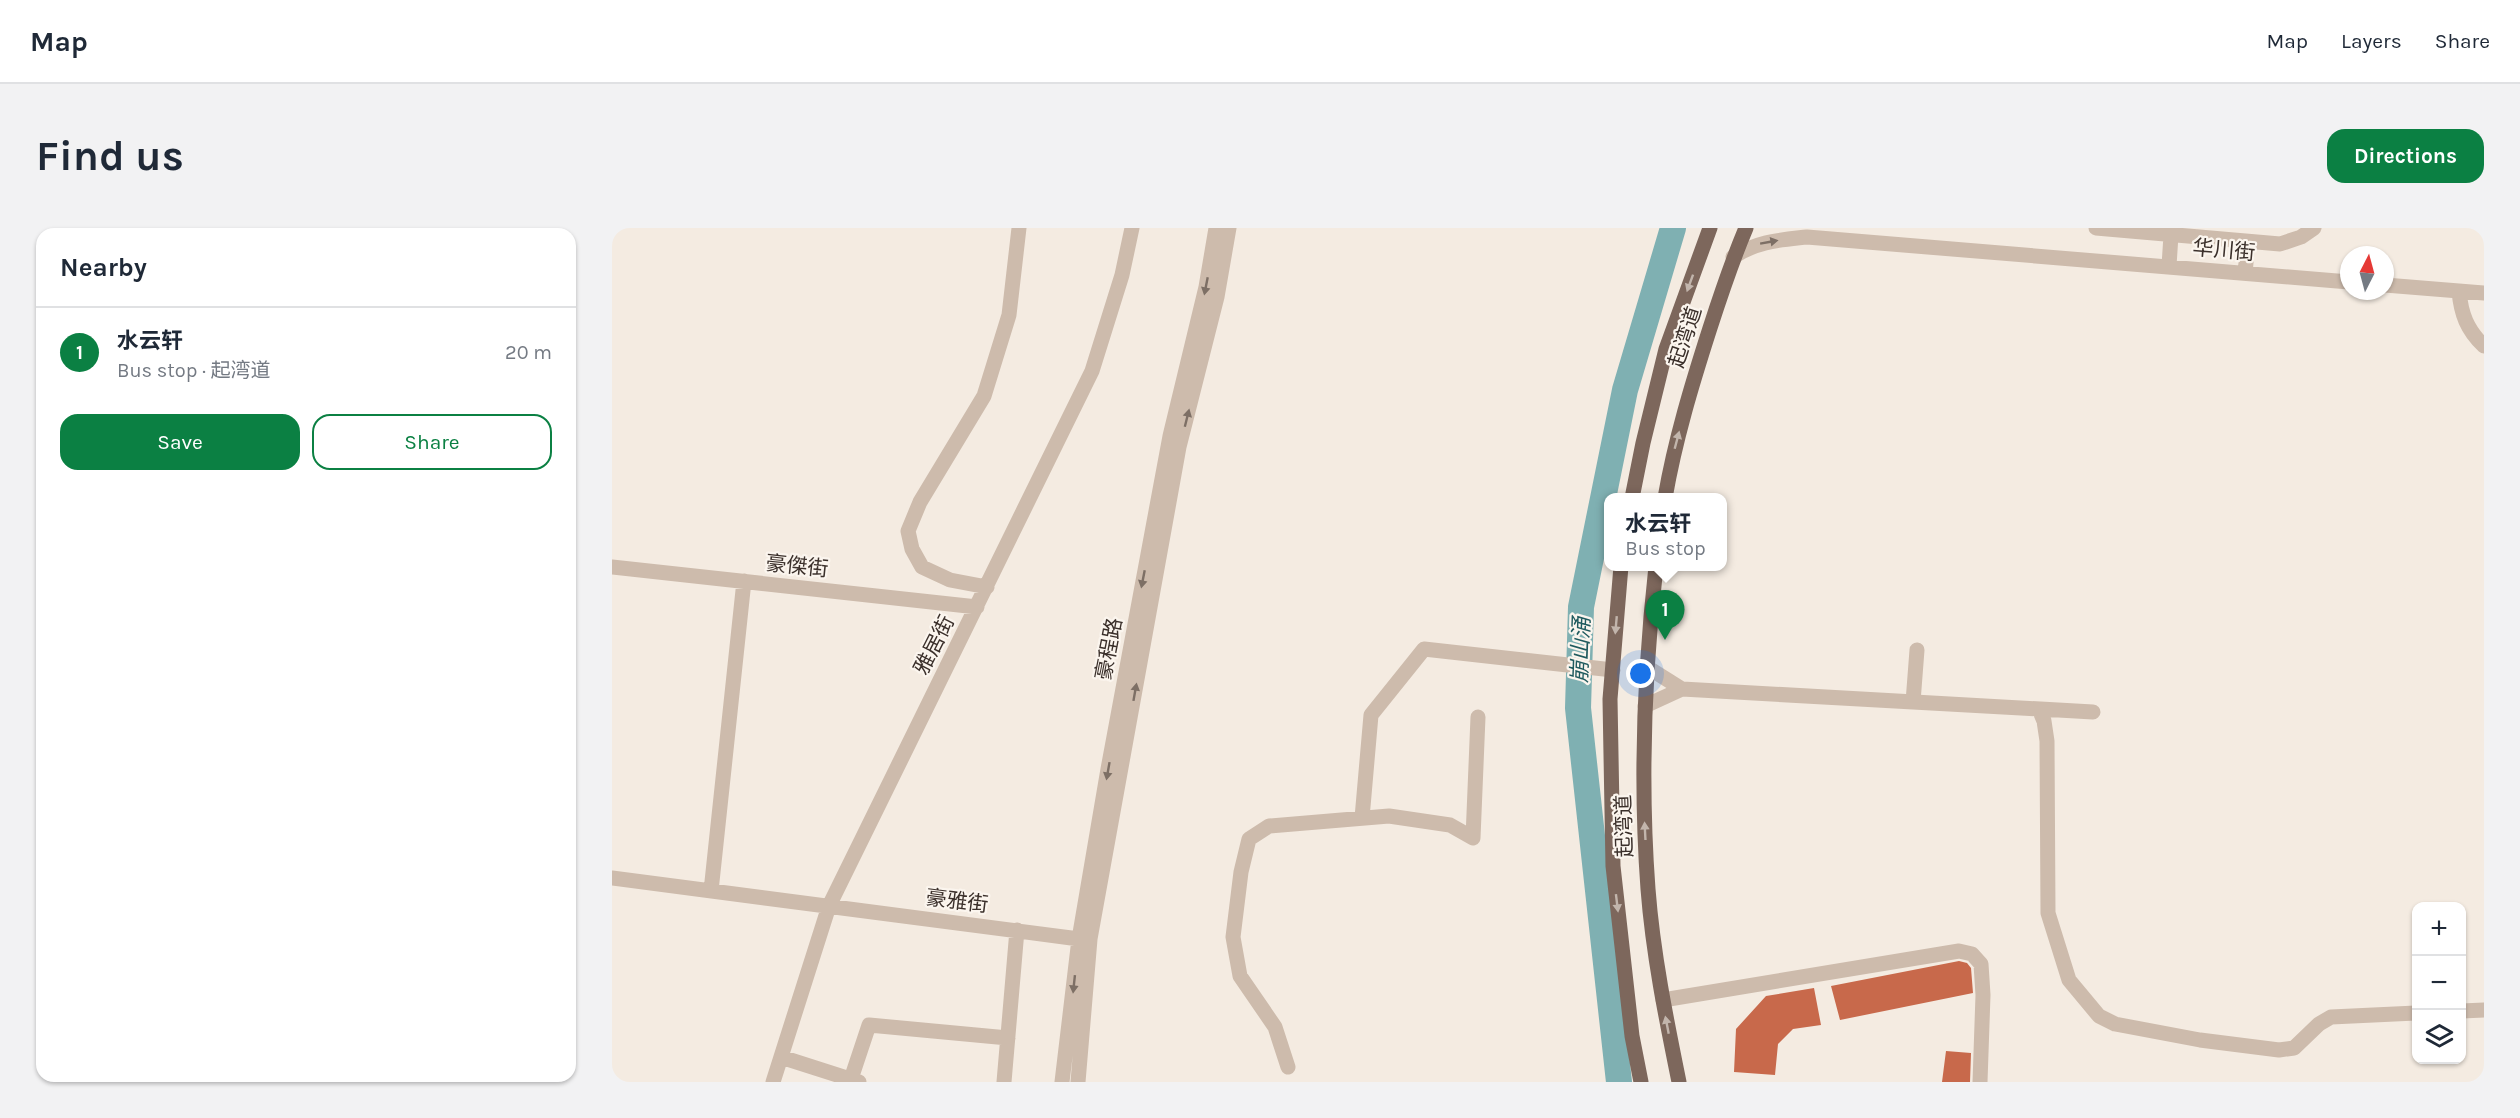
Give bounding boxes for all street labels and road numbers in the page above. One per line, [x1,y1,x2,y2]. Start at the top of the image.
street label: 华川街 [2192,235,2256,265]
street label: 起湾道 [1664,303,1706,371]
street label: 豪傑街 [764,551,830,581]
street label: 雅居街 [909,611,959,679]
street label: 豪程路 [1091,616,1127,682]
street label: 起湾道 [1611,794,1637,858]
street label: 豪雅街 [924,885,990,917]

